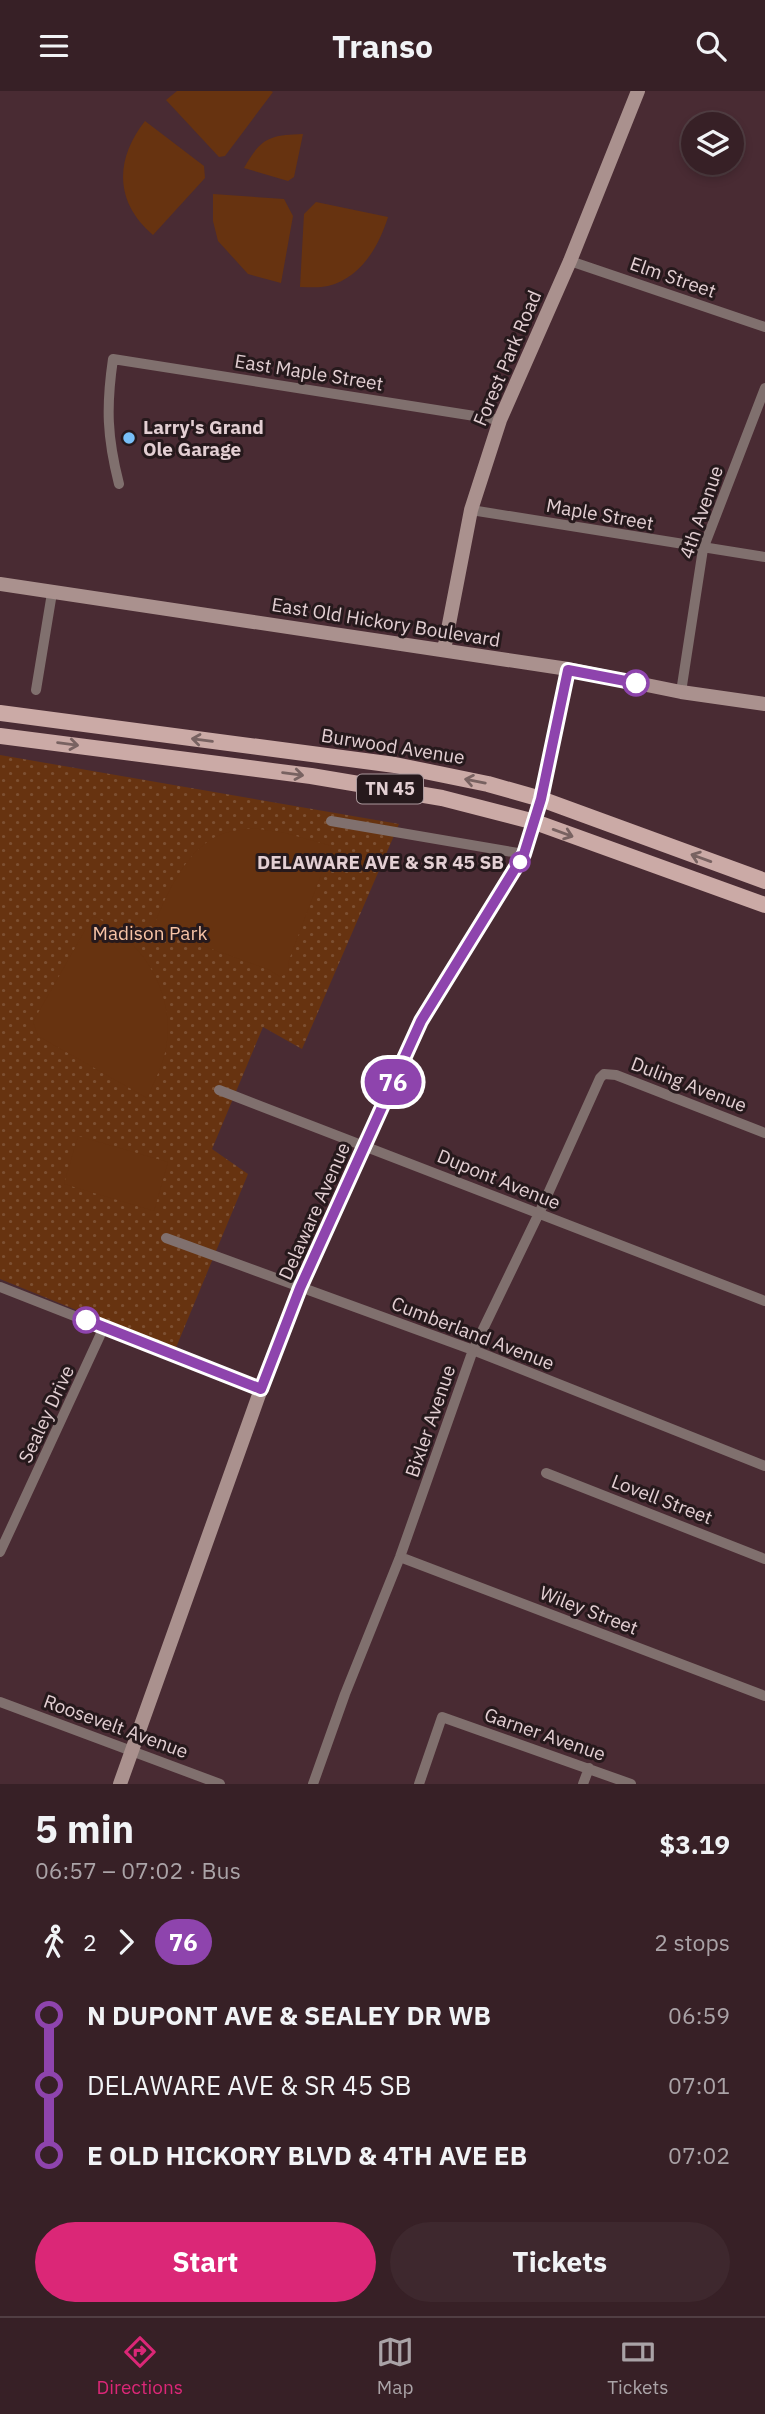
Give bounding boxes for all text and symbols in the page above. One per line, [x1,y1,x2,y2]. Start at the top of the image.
text: Transo [332,25,433,67]
icon: menu [35,27,73,65]
icon: search [692,27,730,65]
map controls [681,112,744,175]
button: layers [681,112,744,175]
street label: Elm Street [627,251,719,303]
street label: Forest Park Road [468,287,546,429]
street label: East Maple Street [233,348,385,396]
place label: Larry's Grand Ole Garage [143,415,264,461]
marker: Larry's Grand Ole Garage [121,430,137,446]
street label: 4th Avenue [674,462,728,562]
street label: Maple Street [544,493,656,535]
street label: East Old Hickory Boulevard [270,592,502,652]
unlabelled marker [623,670,649,696]
street label: Burwood Avenue [320,723,466,769]
one-way arrow [191,733,214,746]
one-way arrow [56,738,79,751]
one-way arrow [281,767,304,780]
one-way arrow [464,774,487,788]
road number: TN 45 [357,775,423,803]
one-way arrow [551,827,573,840]
place label: DELAWARE AVE & SR 45 SB [257,850,504,874]
one-way arrow [690,851,712,863]
marker: DELAWARE AVE & SR 45 SB [510,852,530,872]
park label: Madison Park [93,921,207,945]
street label: Duling Avenue [628,1051,750,1117]
line badge: 76 [362,1059,424,1105]
text: 76 [379,1066,407,1098]
street label: Delaware Avenue [273,1138,355,1284]
street label: Dupont Avenue [434,1143,564,1215]
street label: Cumberland Avenue [388,1291,558,1375]
unlabelled marker [73,1307,99,1333]
street label: Sealey Drive [13,1361,79,1467]
street label: Bixler Avenue [400,1362,460,1480]
street label: Lovell Street [608,1469,716,1529]
street label: Wiley Street [536,1580,642,1640]
street label: Roosevelt Avenue [40,1689,192,1763]
street label: Garner Avenue [481,1702,609,1766]
text: 5 min [35,1804,134,1853]
text: $3.19 [660,1827,730,1861]
text: 06:57 – 07:02 · Bus [35,1855,241,1885]
icon: walk [35,1923,73,1961]
icon: forward [107,1923,145,1961]
text: 76 [169,1926,198,1958]
text: 2 [83,1927,97,1957]
text: 2 stops [654,1927,730,1957]
text: N DUPONT AVE & SEALEY DR WB [87,1998,491,2032]
text: 06:59 [668,2000,730,2030]
text: DELAWARE AVE & SR 45 SB [87,2068,412,2102]
text: 07:01 [668,2070,730,2100]
text: E OLD HICKORY BLVD & 4TH AVE EB [87,2138,527,2172]
text: 07:02 [668,2140,730,2170]
button: Start [35,2222,376,2302]
button: Tickets [390,2222,730,2302]
tab: Directions [97,2333,183,2399]
tab: Map [376,2333,414,2399]
tab: Tickets [607,2333,668,2399]

